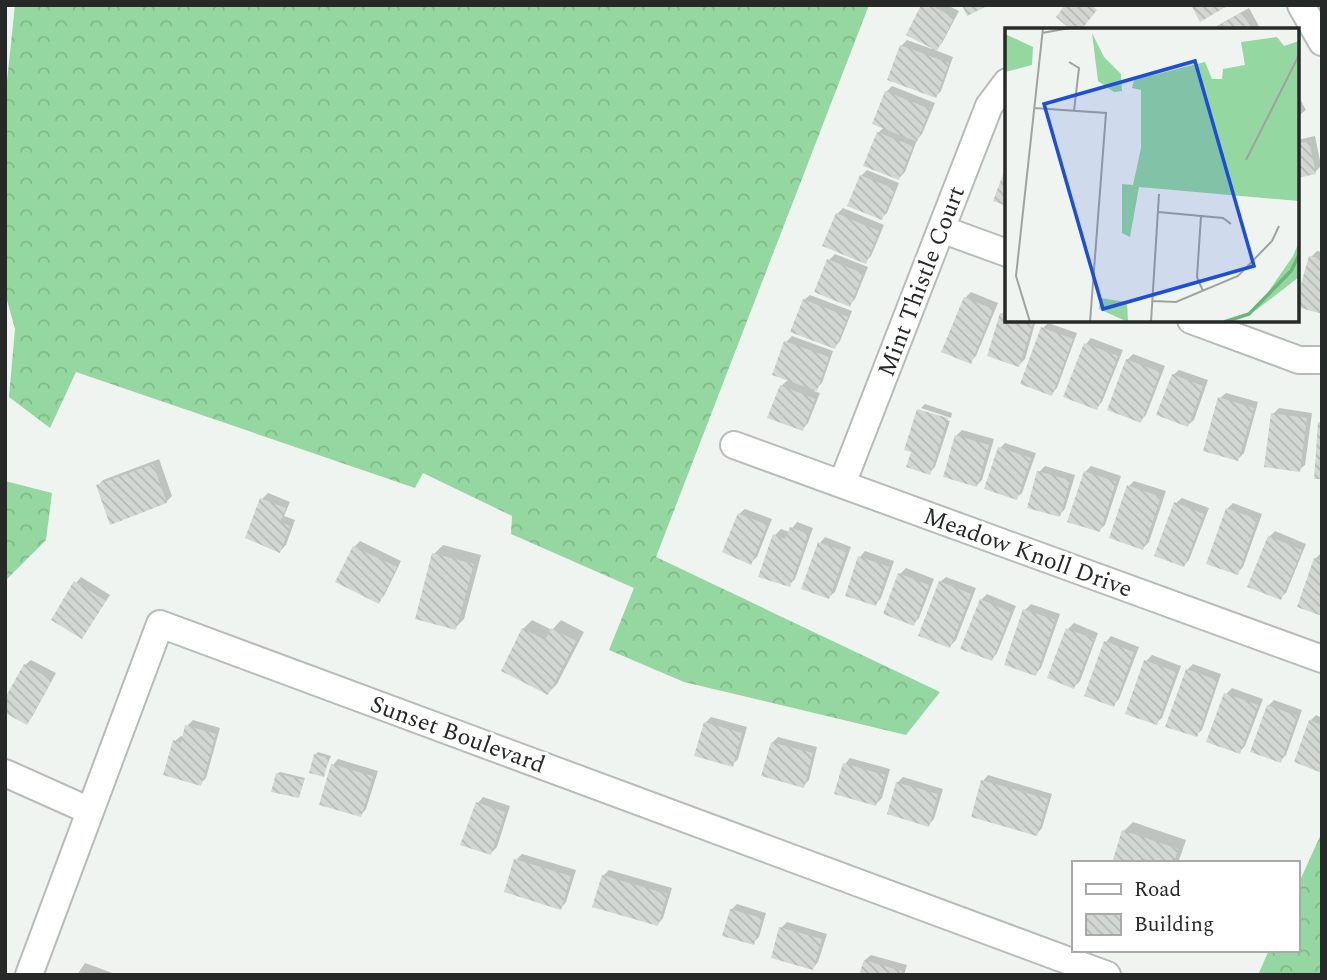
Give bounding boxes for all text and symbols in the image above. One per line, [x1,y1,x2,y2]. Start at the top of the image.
inset map [1005,28,1299,322]
street label: Mint Thistle Court [869,181,975,382]
street label: Meadow Knoll Drive [918,498,1137,607]
street label: Sunset Boulevard [365,687,550,783]
legend [1072,861,1299,952]
text: Road [1134,874,1181,906]
text: Building [1134,909,1214,941]

